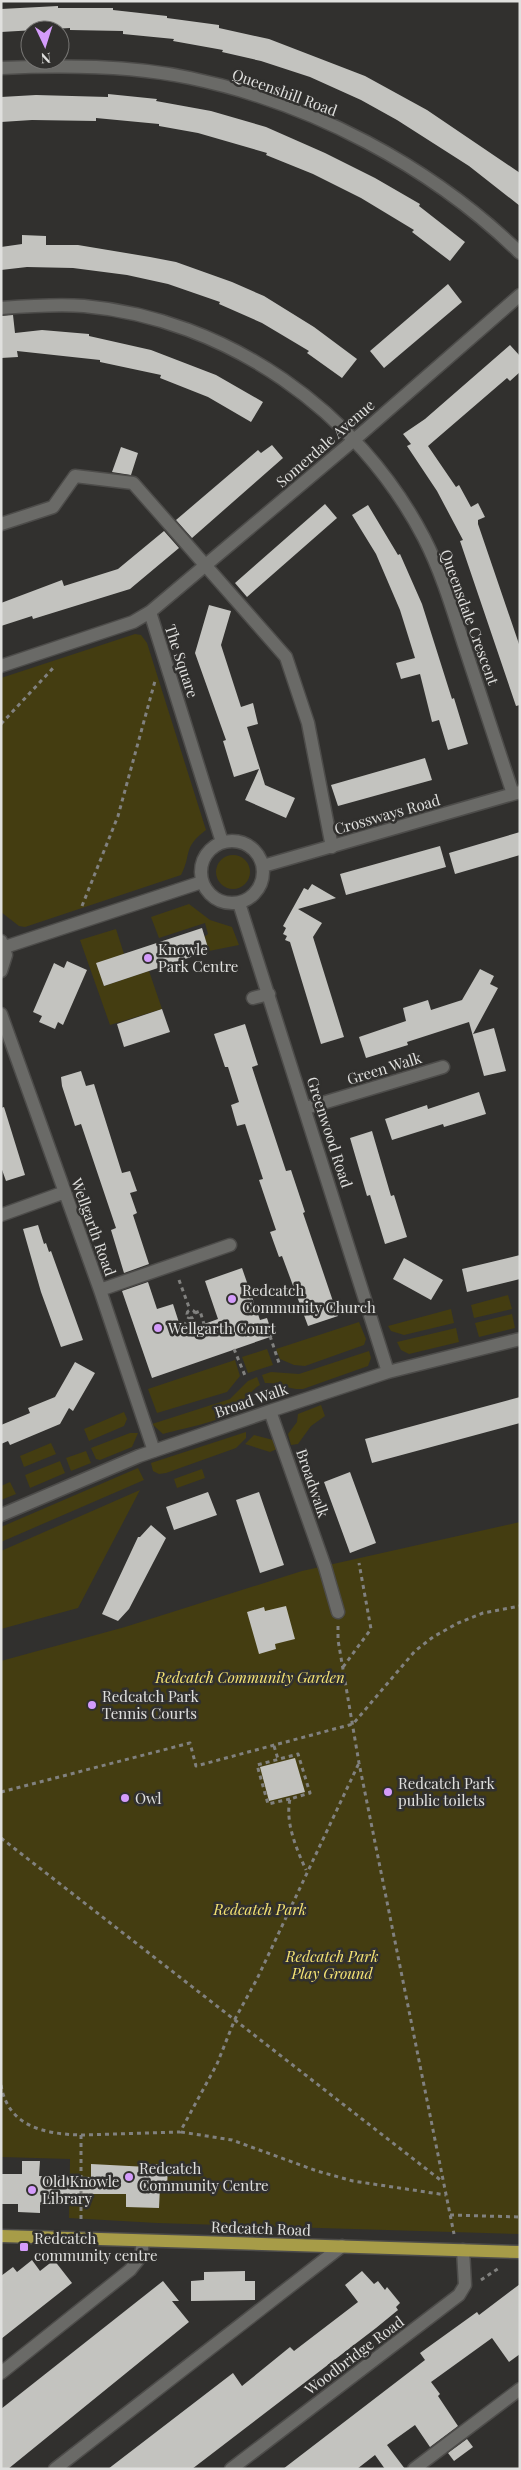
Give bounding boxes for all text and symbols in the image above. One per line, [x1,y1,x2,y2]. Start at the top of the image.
north arrow [20,20,70,70]
text: N [40,49,52,68]
street label: Queenshill Road [230,64,341,120]
street label: Somerdale Avenue [272,395,378,491]
street label: Queensdale Crescent [436,547,504,688]
street label: The Square [161,622,203,700]
street label: Crossways Road [332,789,443,839]
place label: Knowle Park Centre [158,939,238,976]
marker: Knowle Park Centre [142,952,154,964]
street label: Green Walk [344,1047,425,1089]
street label: Greenwood Road [303,1074,357,1190]
street label: Wellgarth Road [67,1174,121,1279]
place label: Redcatch Community Church [242,1280,376,1317]
marker: Redcatch Community Church [226,1293,238,1305]
place label: Wellgarth Court [167,1318,276,1338]
marker: Wellgarth Court [152,1322,164,1334]
street label: Broad Walk [212,1378,291,1422]
street label: Broadwalk [292,1446,334,1521]
park label: Redcatch Community Garden [154,1667,345,1687]
place label: Redcatch Park Tennis Courts [102,1686,199,1723]
marker: Redcatch Park Tennis Courts [86,1699,98,1711]
place label: Redcatch Park public toilets [398,1773,495,1810]
marker: Redcatch Park public toilets [382,1786,394,1798]
place label: Owl [135,1788,162,1808]
marker: Owl [119,1792,131,1804]
park label: Redcatch Park [213,1899,307,1919]
park label: Redcatch Park Play Ground [285,1946,379,1983]
place label: Redcatch Community Centre [139,2158,269,2195]
place label: Old Knowle Library [42,2171,119,2208]
marker: Redcatch Community Centre [123,2171,135,2183]
marker: Old Knowle Library [26,2184,38,2196]
street label: Redcatch Road [211,2216,312,2240]
place label: Redcatch community centre [34,2228,158,2265]
marker: Redcatch community centre [18,2241,30,2253]
street label: Woodbridge Road [300,2311,408,2399]

